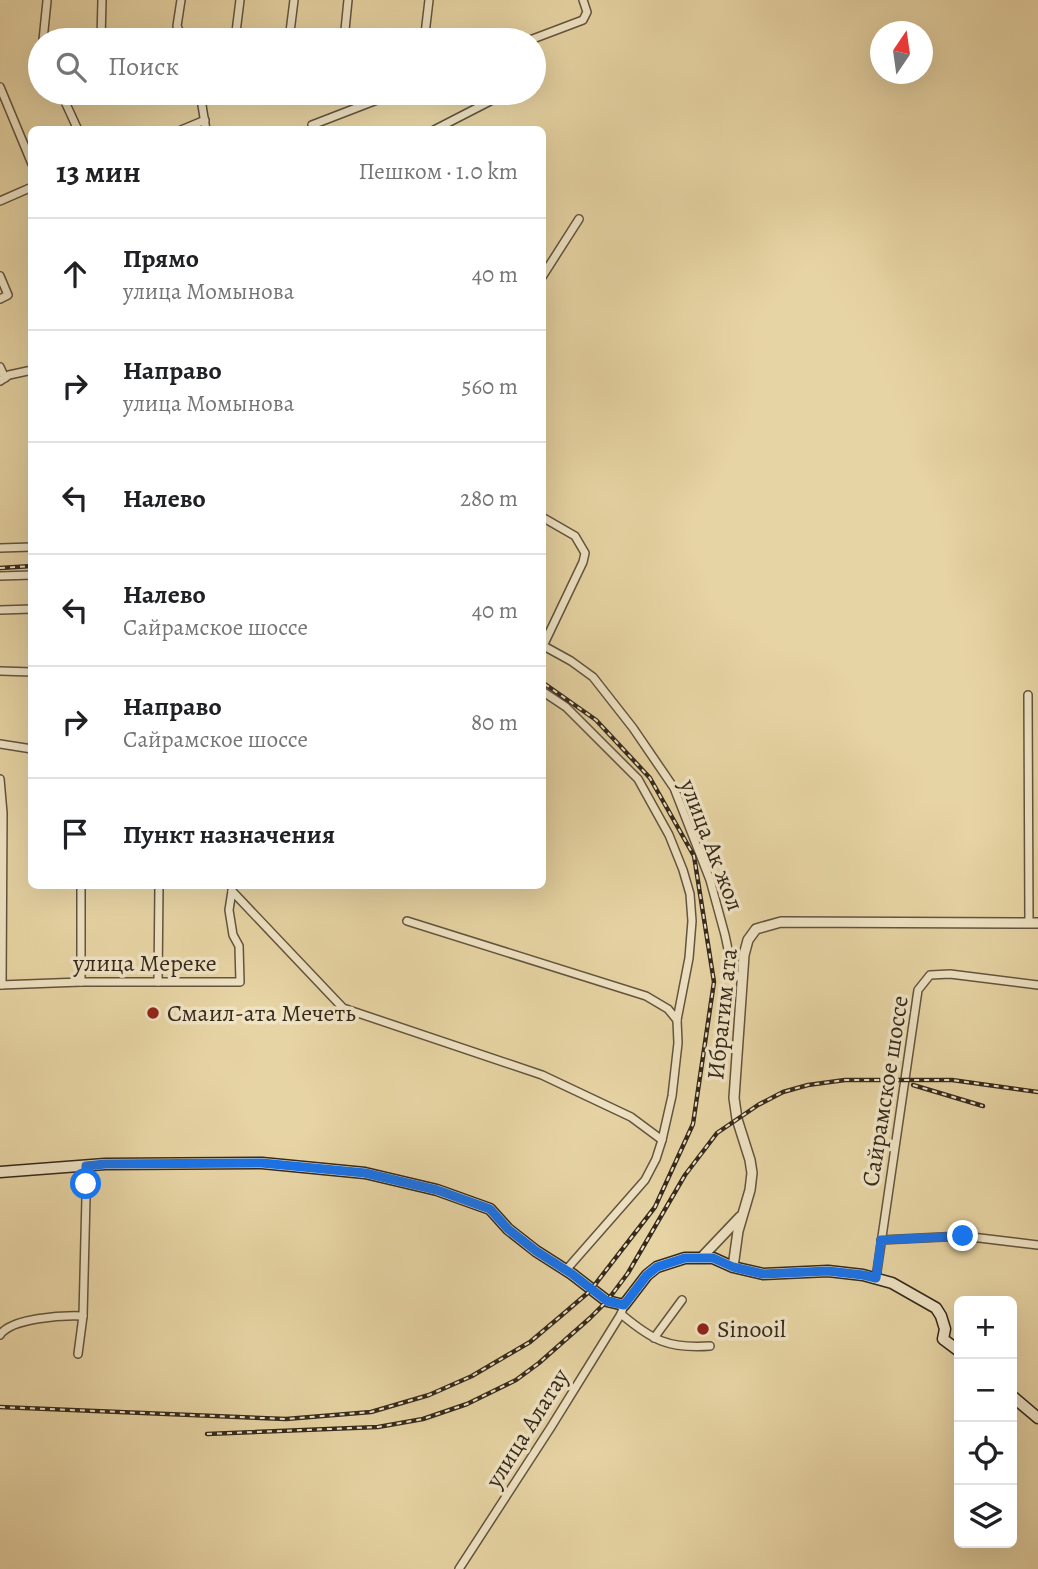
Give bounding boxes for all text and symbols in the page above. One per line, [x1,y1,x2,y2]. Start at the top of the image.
north arrow [870,21,933,84]
search box [28,28,546,105]
icon: search [52,48,90,86]
text: Поиск [108,49,179,84]
text: 13 мин [56,152,141,192]
text: Пешком · 1.0 km [358,156,518,187]
text: Прямо [123,241,199,276]
icon: ahead [56,255,94,293]
text: 40 m [472,259,518,290]
text: улица Момынова [123,276,294,307]
text: Направо [123,353,222,388]
icon: right [56,367,94,405]
text: 560 m [462,371,518,402]
text: улица Момынова [123,388,294,419]
icon: left [56,479,94,517]
text: Налево [123,481,206,516]
text: 280 m [460,483,518,514]
text: Налево [123,577,206,612]
icon: left [56,591,94,629]
text: 40 m [472,595,518,626]
text: Сайрамское шоссе [123,612,308,643]
text: Направо [123,689,222,724]
icon: right [56,703,94,741]
text: 80 m [471,707,518,738]
text: Сайрамское шоссе [123,724,308,755]
street label: улица Ак жол [672,774,752,915]
icon: arrive [56,815,94,853]
text: Пункт назначения [123,817,335,852]
street label: улица Мереке [72,947,217,979]
street label: Ибрагим ата [699,947,745,1081]
street label: Сайрамское шоссе [854,993,916,1189]
place label: Смаил-ата Мечеть [167,997,356,1029]
marker: Смаил-ата Мечеть [145,1005,161,1021]
route start [70,1168,101,1199]
route end [947,1220,978,1251]
map controls [954,1296,1017,1548]
button: + [954,1296,1017,1359]
place label: Sinooil [717,1313,786,1345]
marker: Sinooil [695,1321,711,1337]
button: − [954,1359,1017,1422]
street label: улица Алатау [477,1362,576,1495]
button: locate [954,1422,1017,1485]
button: layers [954,1485,1017,1548]

